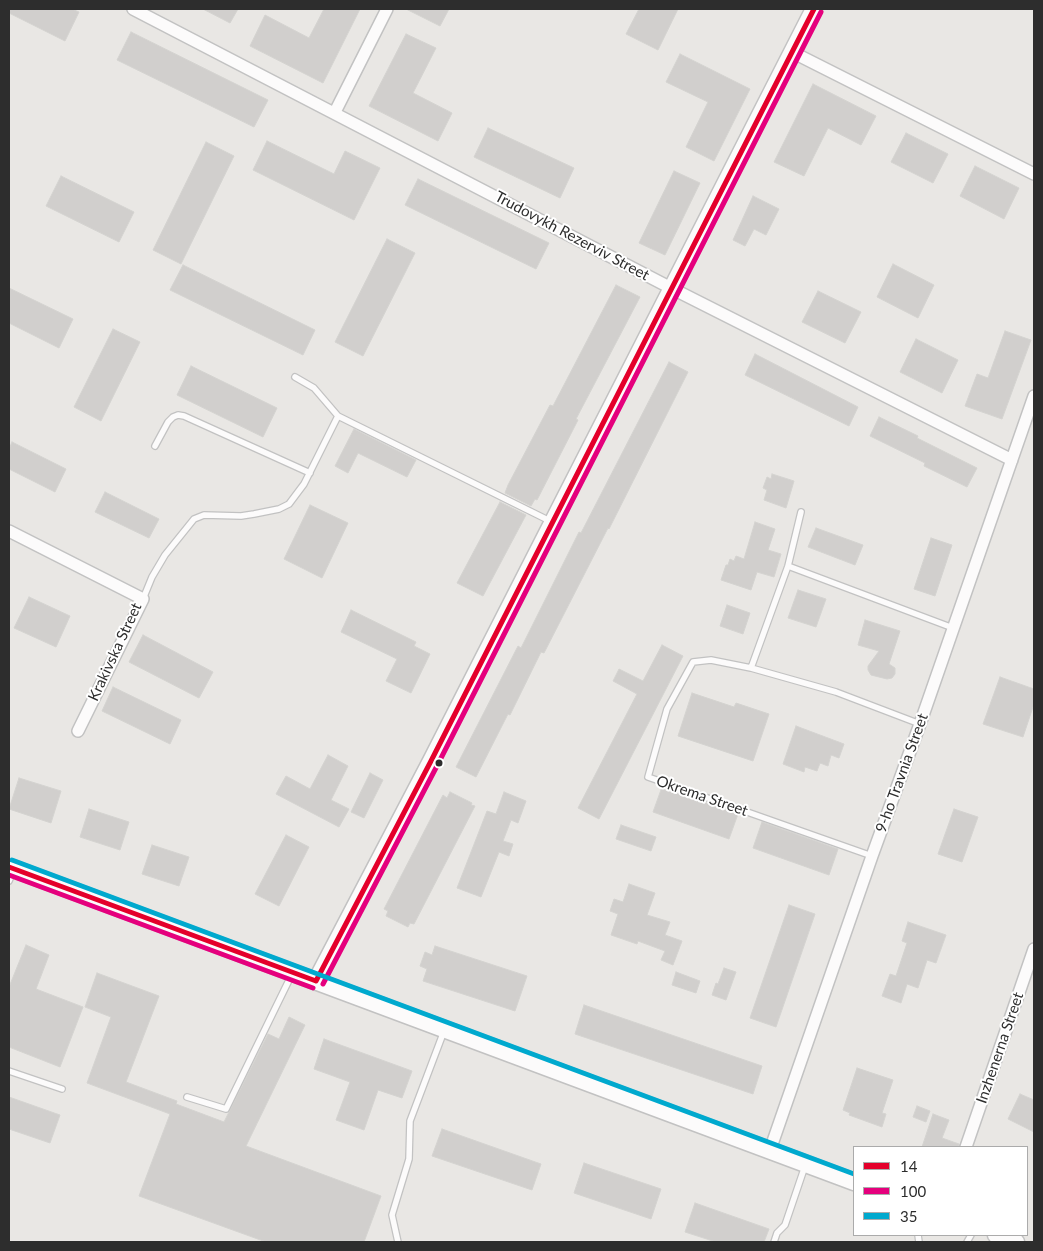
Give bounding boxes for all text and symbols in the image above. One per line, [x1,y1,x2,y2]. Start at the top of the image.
street label: Trudovykh Rezerviv Street [492,188,652,284]
street label: Krakivska Street [84,600,146,704]
street label: 9-ho Travnia Street [872,711,932,835]
unlabelled marker [434,758,444,768]
street label: Okrema Street [654,772,750,820]
street label: Inzhenerna Street [973,990,1027,1106]
legend [853,1146,1028,1236]
text: 14 [900,1157,917,1175]
text: 100 [900,1182,926,1200]
text: 35 [900,1207,917,1225]

